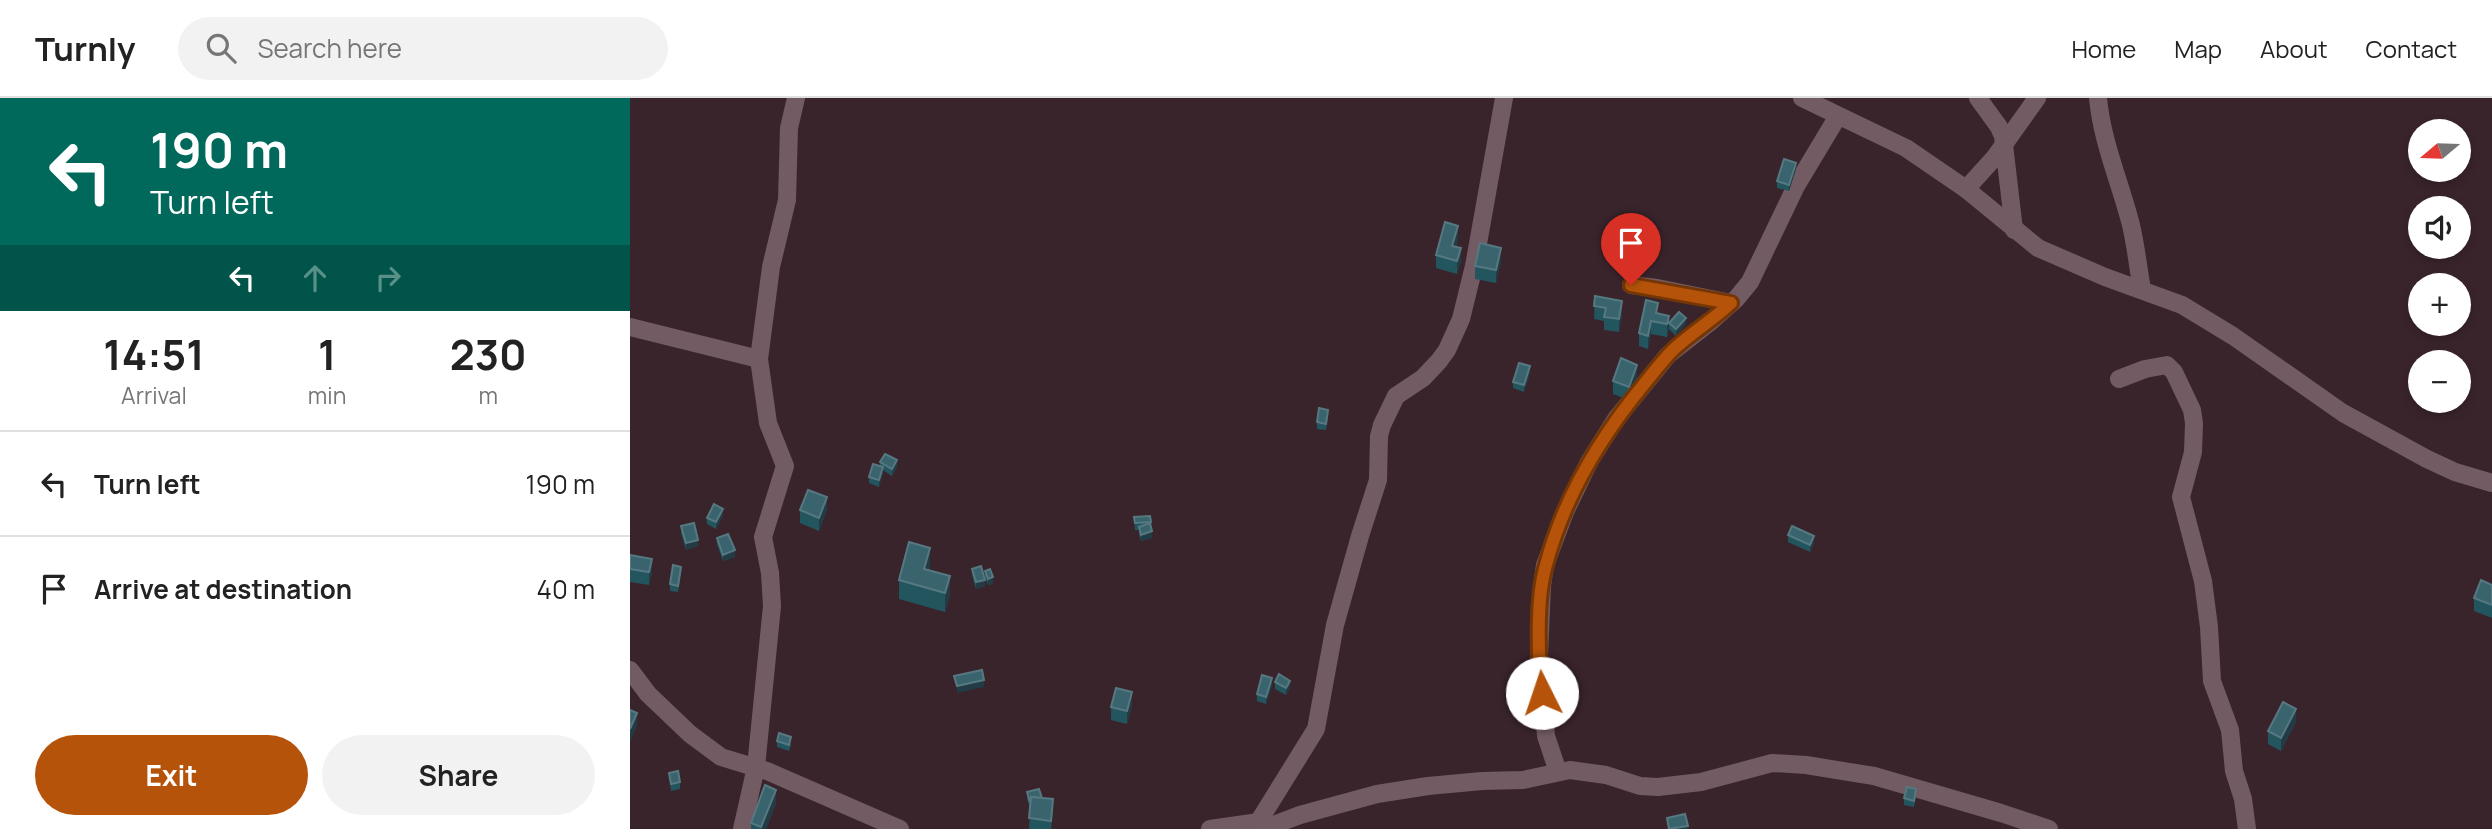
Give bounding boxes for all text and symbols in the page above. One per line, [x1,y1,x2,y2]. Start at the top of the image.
search box [178,17,668,80]
text: Turnly [35,26,136,71]
icon: search [202,29,240,67]
text: Search here [258,30,402,66]
text: Home [2071,32,2136,65]
text: Map [2174,32,2222,65]
text: About [2260,32,2328,65]
text: Contact [2366,32,2457,65]
text: 190 m [150,116,288,183]
north arrow [2408,119,2471,182]
map controls [2408,119,2471,413]
icon: left [35,126,126,217]
text: Turn left [150,180,274,224]
button: sound [2408,196,2471,259]
pin [1601,213,1661,285]
icon: arrive [1612,224,1650,262]
icon: left [223,259,261,297]
icon: ahead [296,259,334,297]
icon: right [369,259,407,297]
button: + [2408,273,2471,336]
text: 14:51 [103,325,205,383]
text: 1 [318,325,336,383]
text: 230 [450,325,527,383]
button: − [2408,350,2471,413]
text: Arrival [121,379,187,411]
text: min [308,379,346,411]
text: m [478,379,498,411]
icon: left [35,465,73,503]
text: Turn left [94,466,201,502]
text: 190 m [526,466,595,502]
icon: arrive [35,570,73,608]
text: Arrive at destination [94,571,352,607]
text: 40 m [537,571,595,607]
position arrow [1505,656,1579,730]
button: Exit [35,735,308,815]
button: Share [322,735,595,815]

